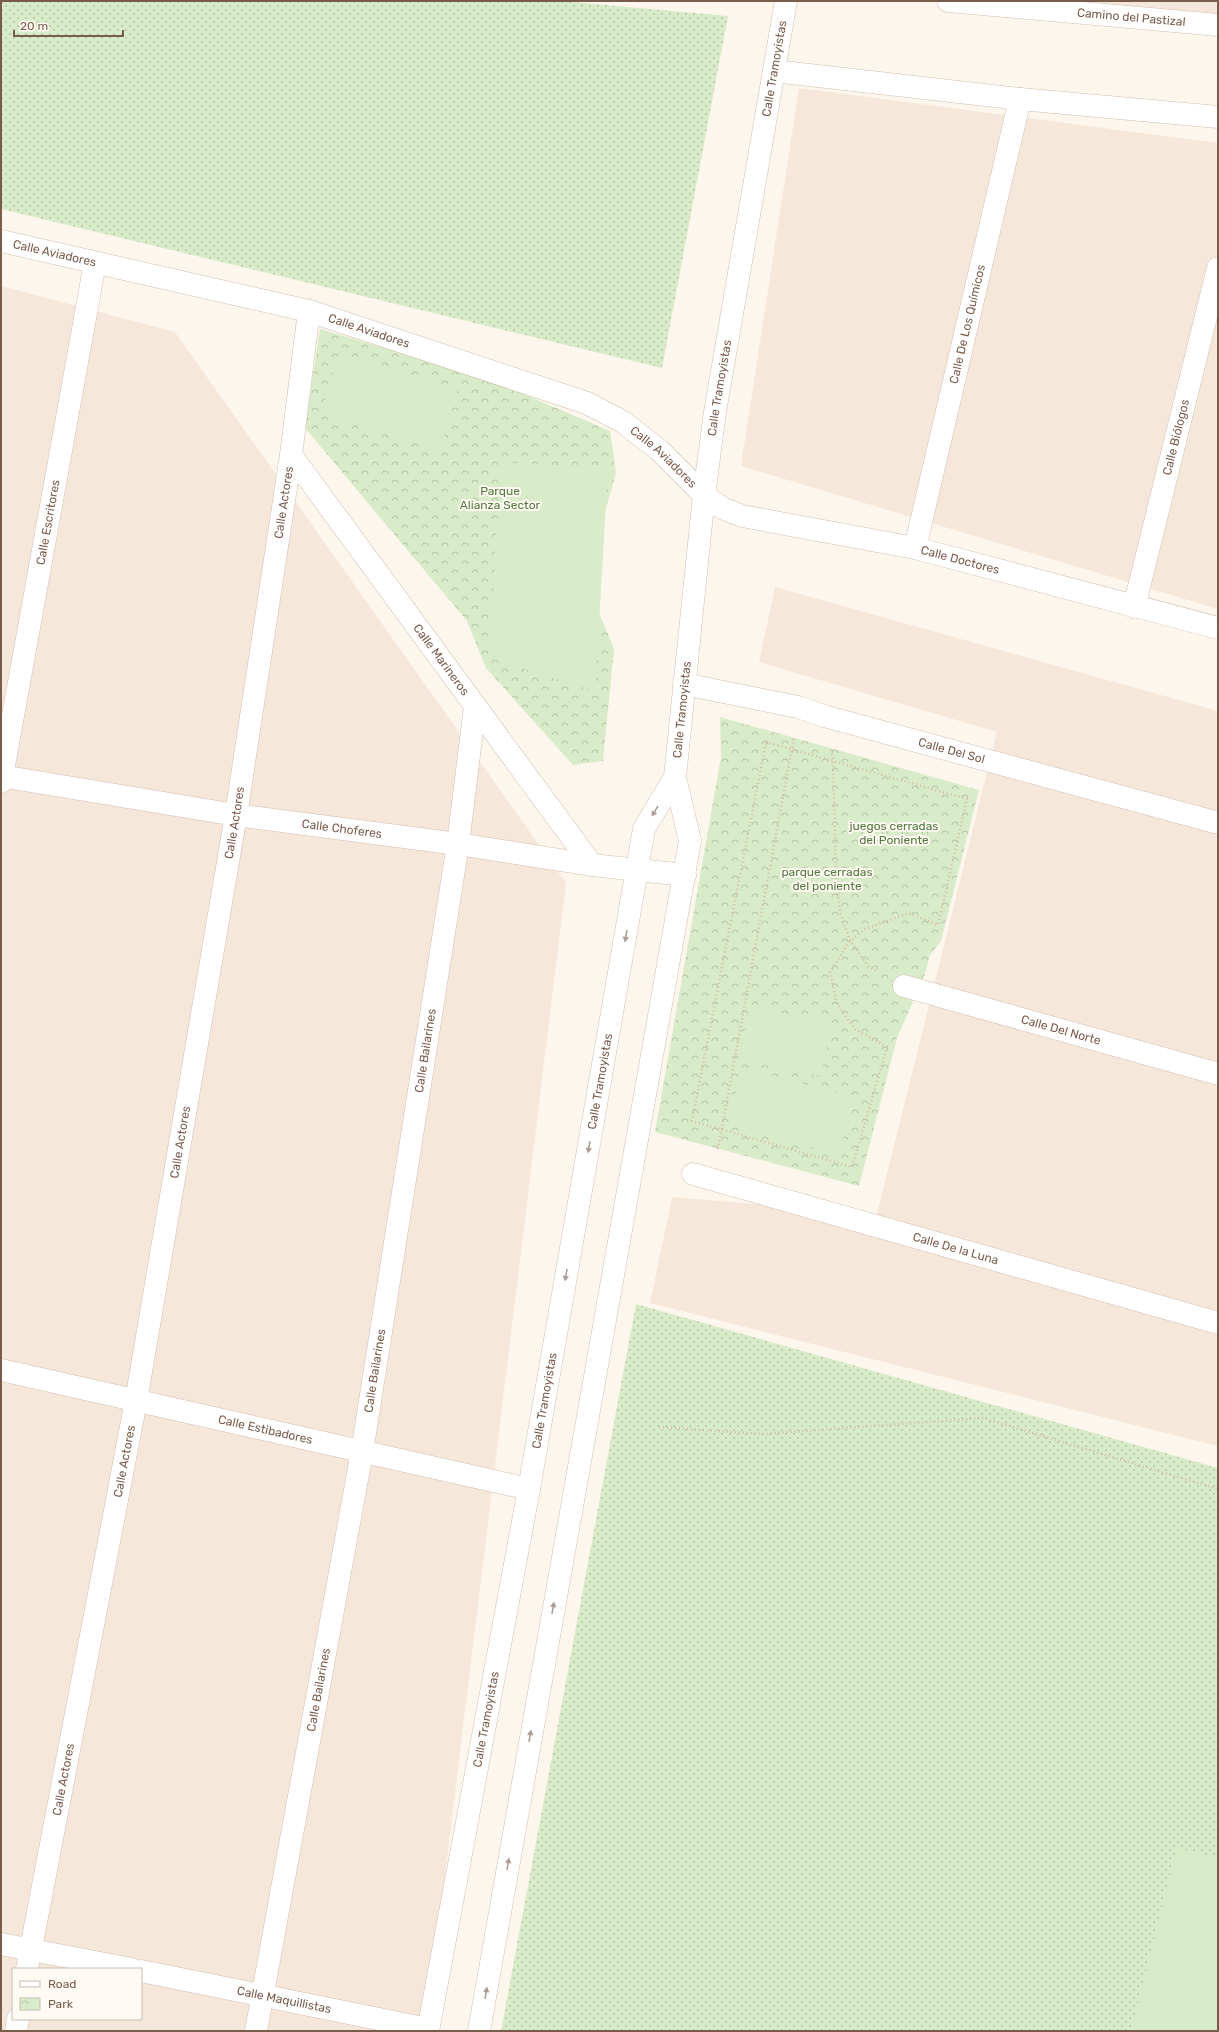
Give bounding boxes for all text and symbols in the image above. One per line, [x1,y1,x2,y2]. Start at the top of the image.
street label: Camino del Pastizal [1077,6,1186,29]
scale bar [14,12,123,38]
text: 20 m [20,19,48,33]
street label: Calle Tramoyistas [759,19,790,118]
street label: Calle Aviadores [12,237,98,269]
street label: Calle De Los Químicos [947,263,988,385]
street label: Calle Aviadores [326,311,412,351]
street label: Calle Tramoyistas [705,339,734,437]
street label: Calle Biólogos [1160,398,1192,477]
street label: Calle Aviadores [627,423,700,491]
street label: Calle Actores [271,465,296,540]
street label: Calle Escritores [33,478,63,566]
park label: Parque Alianza Sector [460,484,541,512]
street label: Calle Doctores [919,543,1001,577]
street label: Calle Marineros [410,621,472,698]
street label: Calle Tramoyistas [670,661,694,759]
street label: Calle Del Sol [917,735,986,766]
street label: Calle Actores [222,785,247,860]
one-way arrow [651,806,659,816]
street label: Calle Choferes [301,817,383,841]
park label: juegos cerradas del Poniente [849,819,938,847]
park label: parque cerradas del poniente [781,865,873,893]
one-way arrow [622,930,628,942]
street label: Calle Bailarines [412,1008,439,1094]
street label: Calle Del Norte [1019,1012,1103,1048]
street label: Calle Tramoyistas [585,1032,615,1131]
street label: Calle Actores [167,1105,193,1179]
one-way arrow [586,1141,592,1153]
street label: Calle De la Luna [911,1230,1000,1267]
one-way arrow [563,1269,569,1281]
street label: Calle Bailarines [361,1328,388,1414]
street label: Calle Tramoyistas [529,1352,560,1450]
street label: Calle Estibadores [217,1412,314,1447]
street label: Calle Actores [111,1424,138,1499]
one-way arrow [550,1602,556,1615]
street label: Calle Bailarines [304,1647,333,1733]
street label: Calle Tramoyistas [470,1670,502,1769]
one-way arrow [527,1730,533,1742]
street label: Calle Actores [50,1742,77,1817]
one-way arrow [505,1858,511,1871]
legend [12,1968,142,2020]
text: Road [48,1977,76,1991]
street label: Calle Maquillistas [236,1984,333,2016]
one-way arrow [483,1986,489,1999]
text: Park [48,1997,74,2011]

